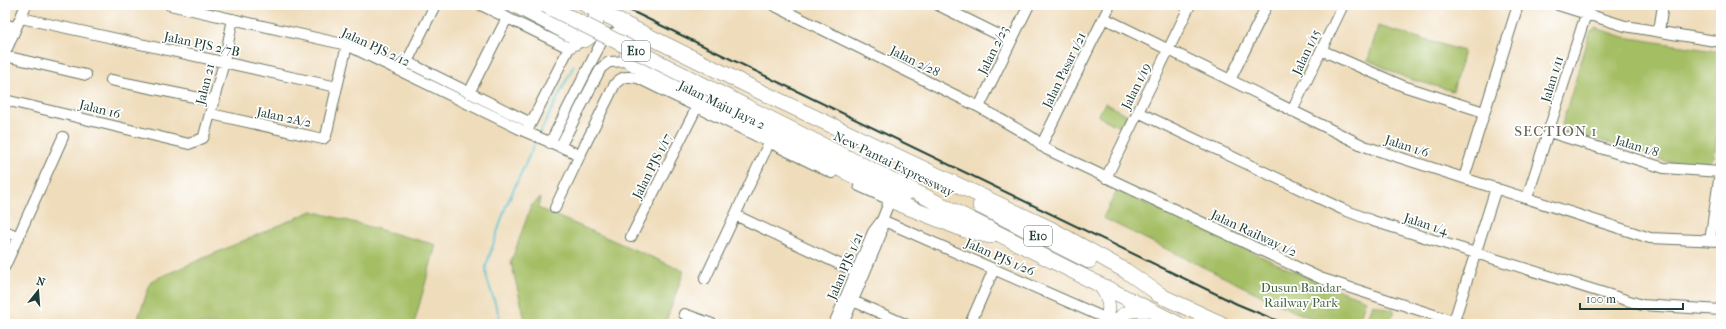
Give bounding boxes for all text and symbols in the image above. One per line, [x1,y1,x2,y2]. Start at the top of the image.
street label: Jalan 2/23 [974,23,1011,78]
street label: Jalan PJS 2/12 [338,24,413,70]
street label: Jalan 1/15 [1289,26,1323,78]
street label: Jalan PJS 2/7B [162,28,241,59]
street label: Jalan Pasar 1/21 [1039,30,1089,111]
road number: E10 [622,41,650,61]
street label: Jalan 2/28 [887,42,942,79]
street label: Jalan 1/11 [1538,54,1566,105]
street label: Jalan 1/19 [1118,60,1154,113]
street label: Jalan 21 [192,62,217,107]
street label: Jalan Maju Jaya 2 [675,77,768,133]
street label: Jalan 16 [77,96,123,122]
street label: Jalan 2A/2 [254,104,313,130]
district label: SECTION 1 [1514,122,1598,140]
street label: New Pantai Expressway [831,128,958,200]
street label: Jalan PJS 1/17 [629,131,675,202]
street label: Jalan 1/6 [1382,132,1432,160]
street label: Jalan 1/8 [1612,132,1661,160]
street label: Jalan Railway 1/2 [1208,206,1300,260]
street label: Jalan 1/4 [1401,209,1450,238]
road number: E10 [1024,226,1052,246]
street label: Jalan PJS 1/21 [824,230,866,303]
street label: Jalan PJS 1/26 [962,235,1038,279]
north arrow [18,271,58,311]
text: N [35,274,47,290]
park label: Dusun Bandar Railway Park [1261,280,1342,310]
scale bar [1580,285,1683,311]
text: 100 m [1586,292,1616,306]

